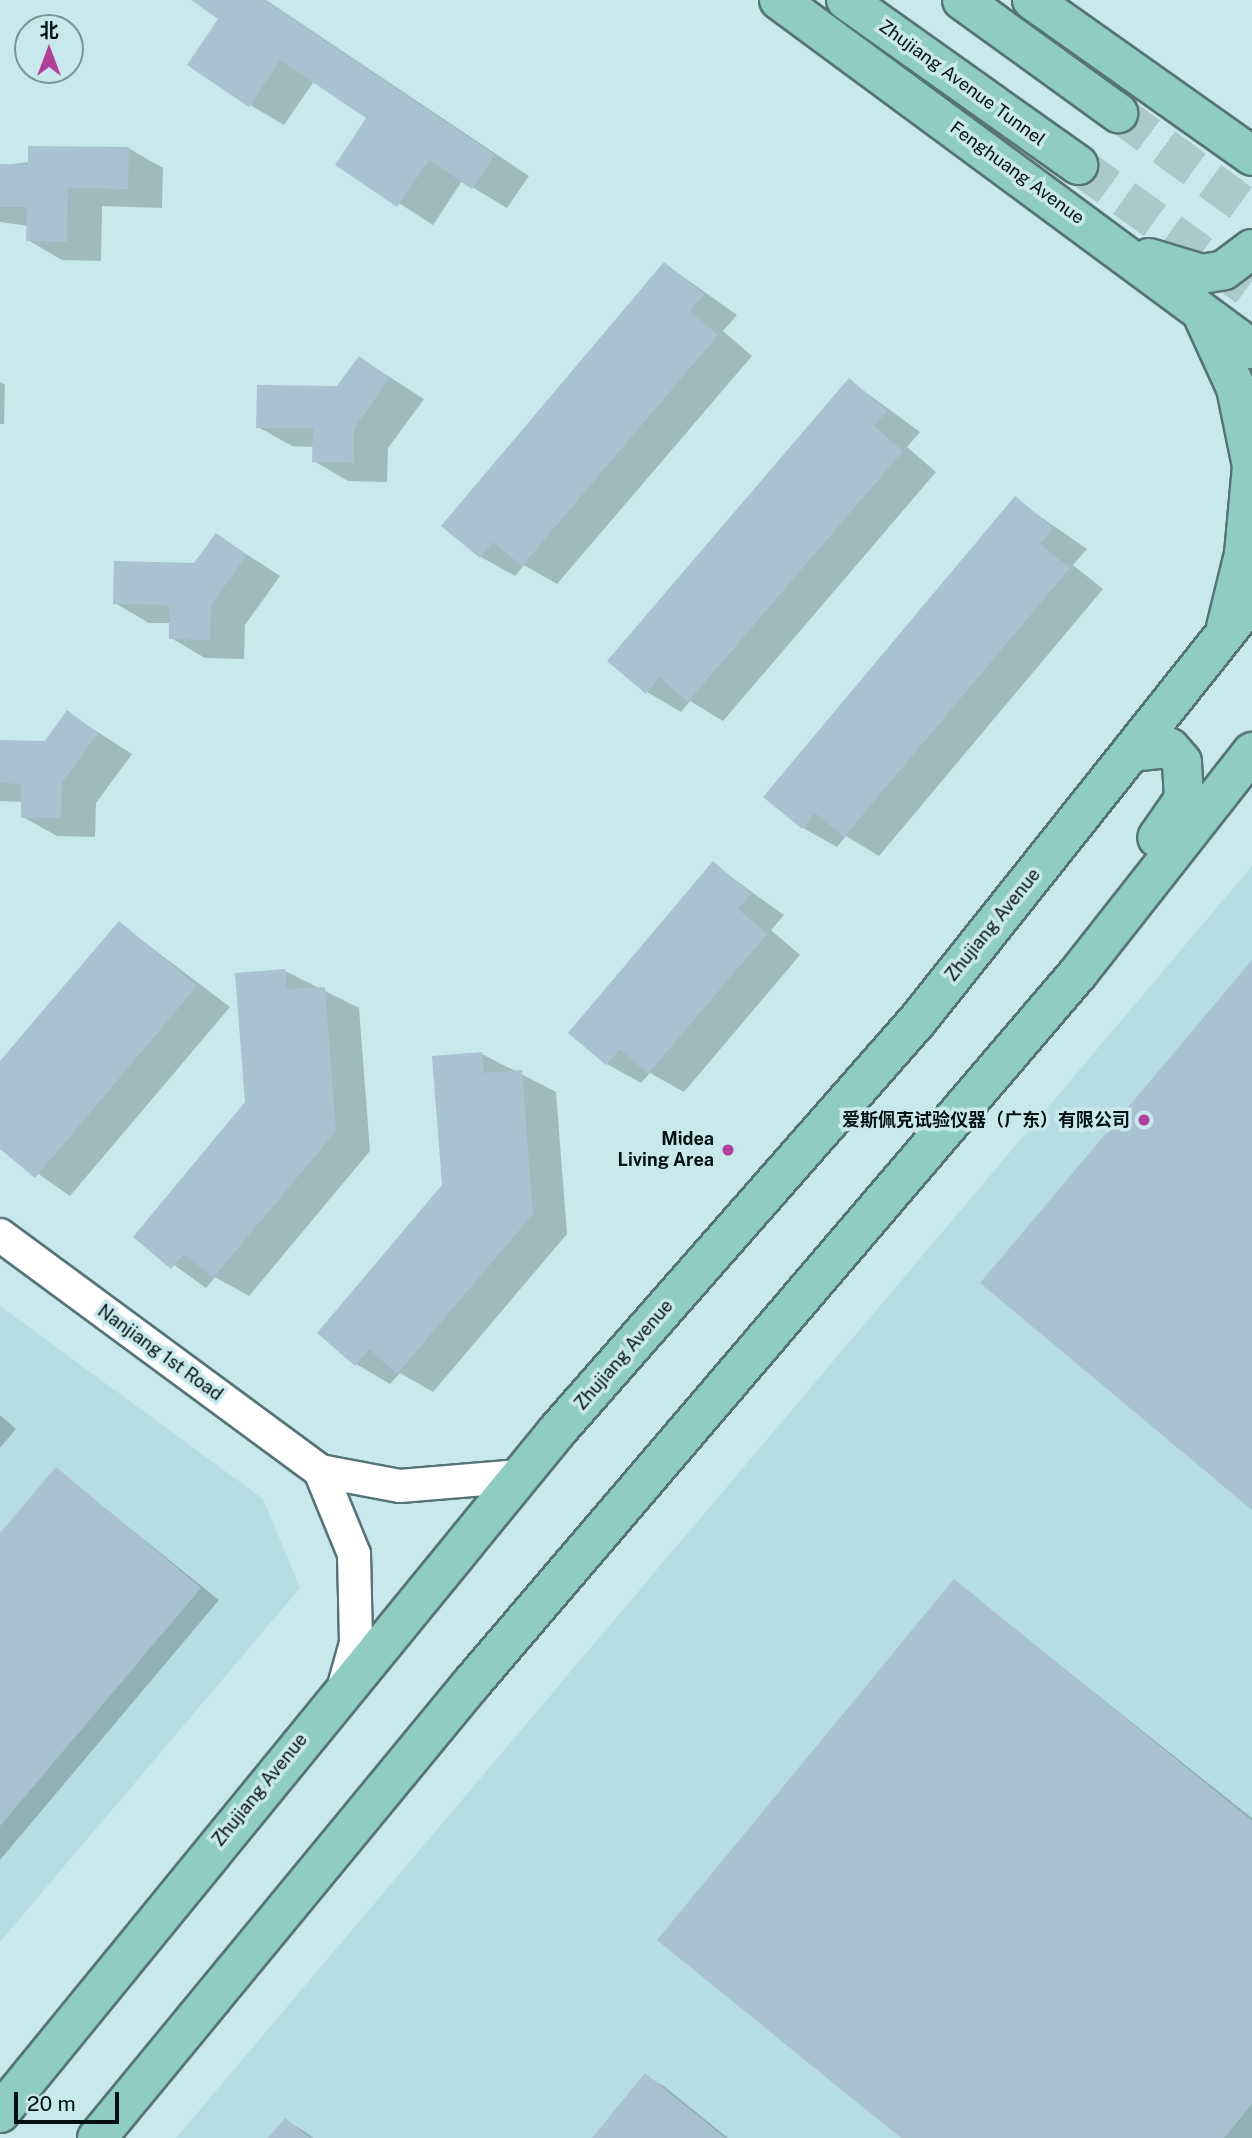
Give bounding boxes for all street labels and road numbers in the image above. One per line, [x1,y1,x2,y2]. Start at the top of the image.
street label: Zhujiang Avenue Tunnel [875,15,1049,151]
street label: Fenghuang Avenue [946,117,1088,229]
street label: Zhujiang Avenue [941,864,1045,986]
street label: Zhujiang Avenue [570,1295,678,1415]
street label: Nanjiang 1st Road [93,1300,227,1406]
street label: Zhujiang Avenue [208,1729,312,1851]

